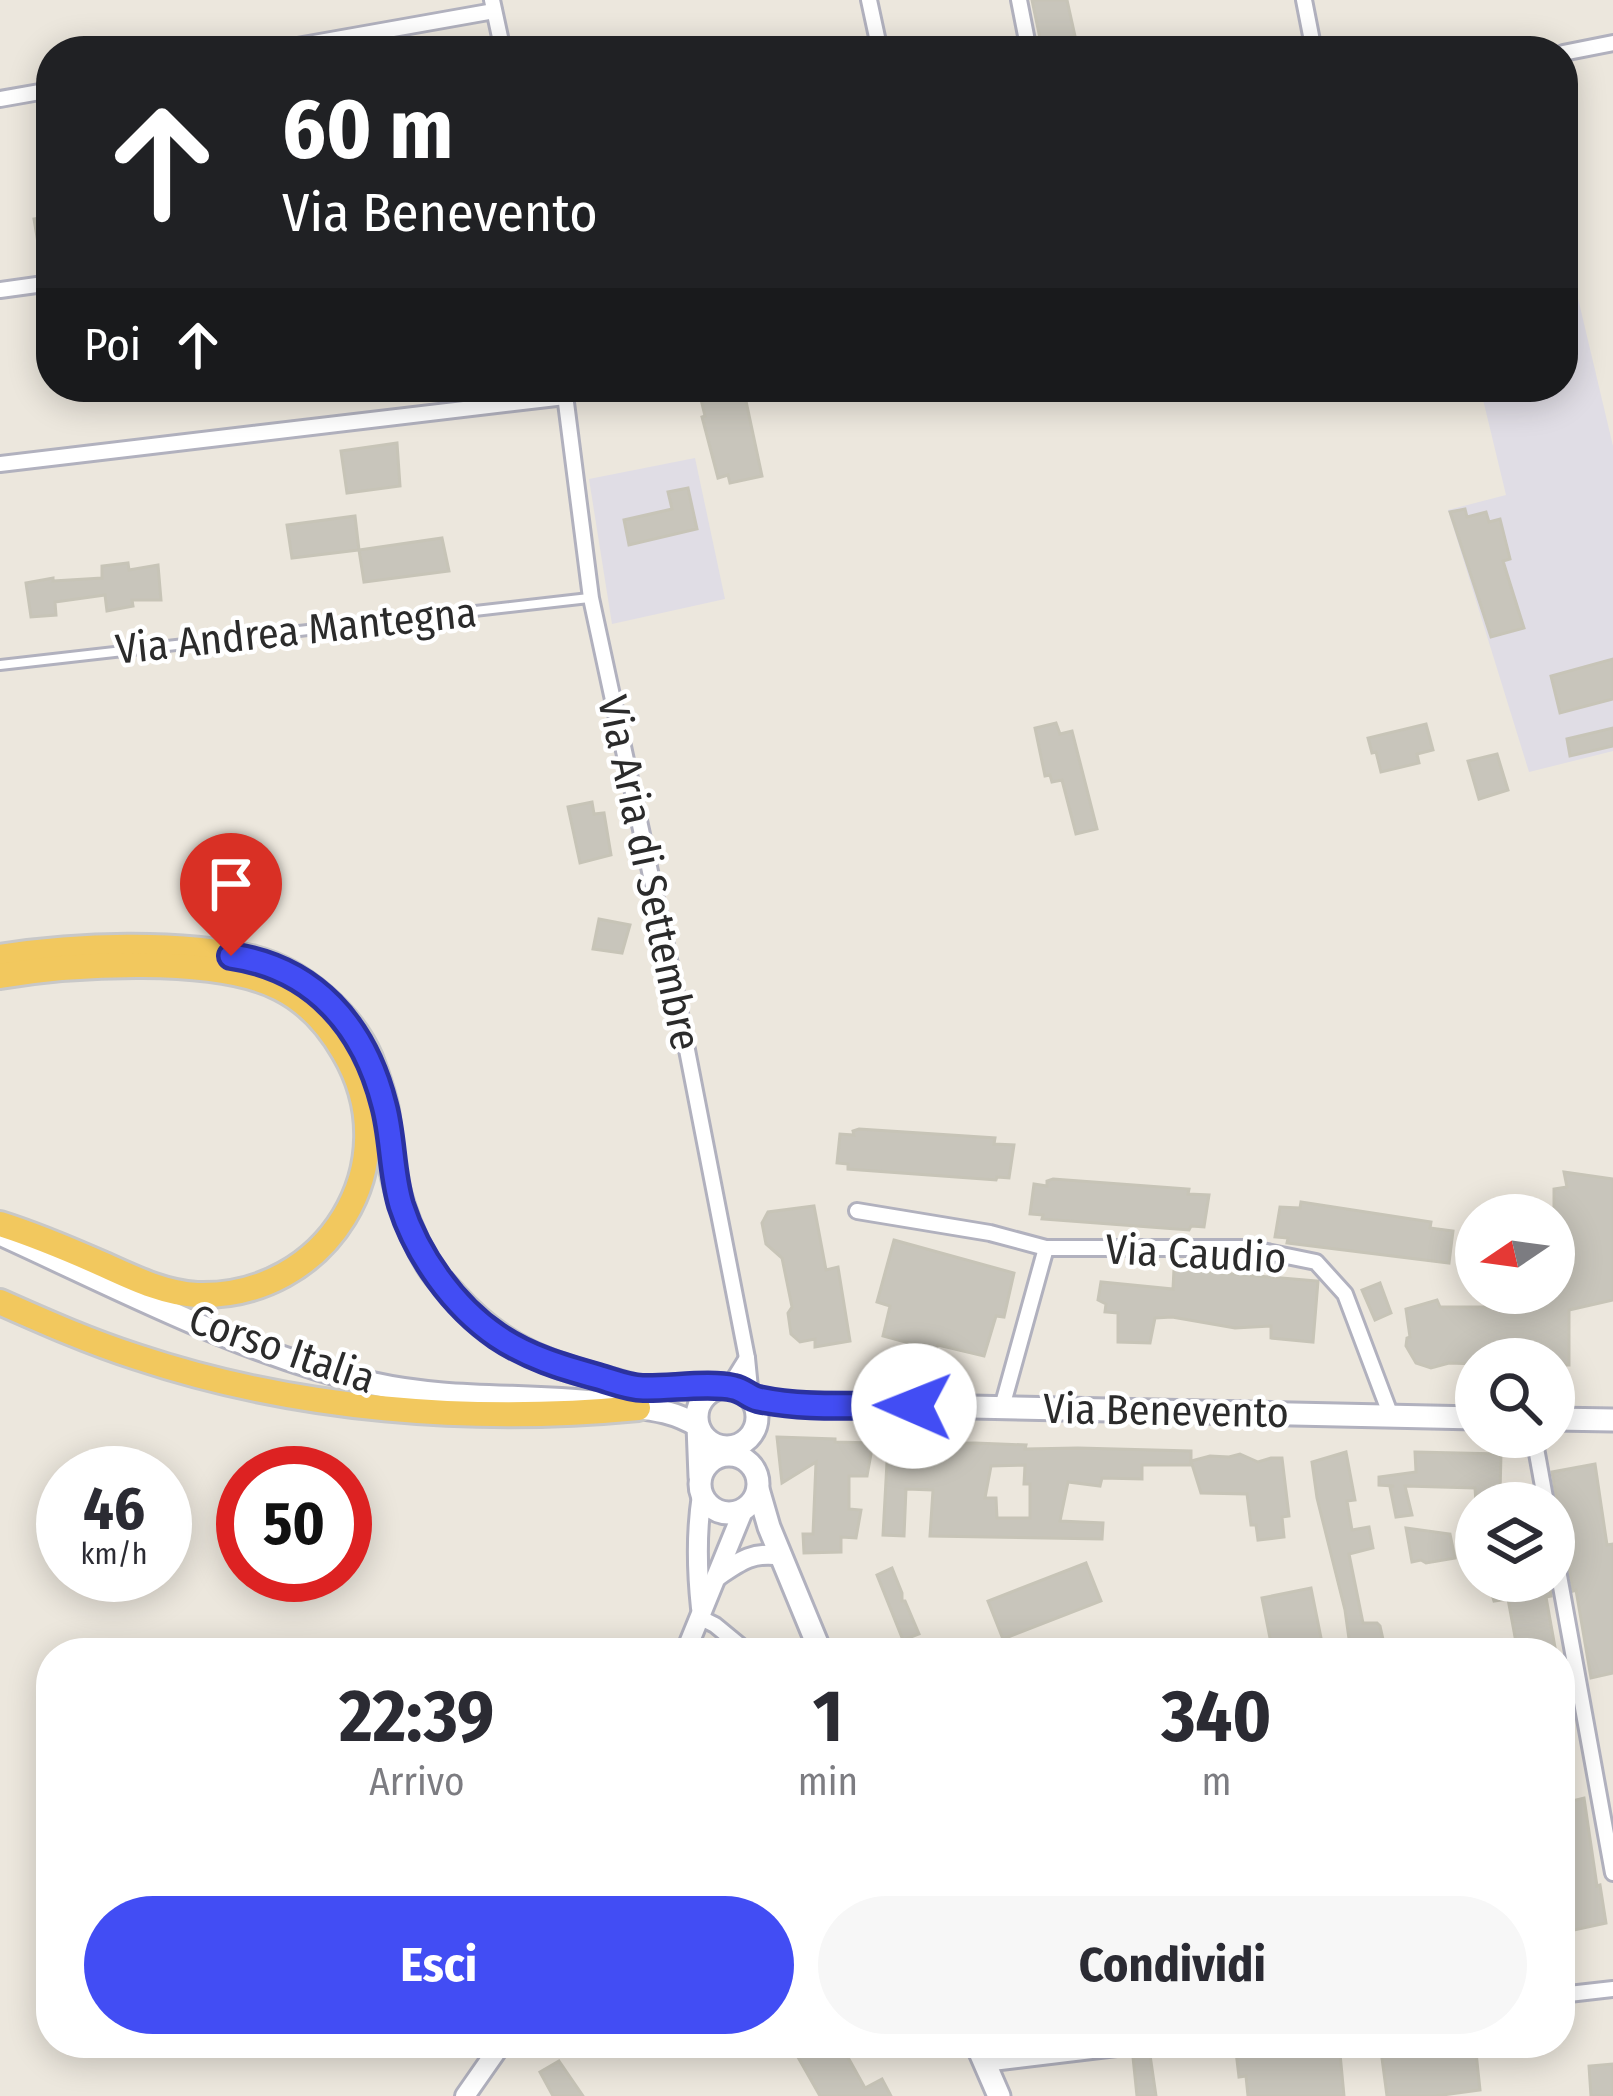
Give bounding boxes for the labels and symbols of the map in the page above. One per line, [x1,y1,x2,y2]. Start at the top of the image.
street label: Via Andrea Mantegna [113,587,479,675]
street label: Via Aria di Settembre [587,691,711,1055]
pin [180,833,282,956]
north arrow [1455,1194,1575,1314]
street label: Via Caudio [1104,1224,1288,1284]
street label: Corso Italia [182,1294,382,1404]
position arrow [851,1343,977,1469]
street label: Via Benevento [1043,1384,1289,1438]
speed limit sign: 50 [216,1446,372,1602]

